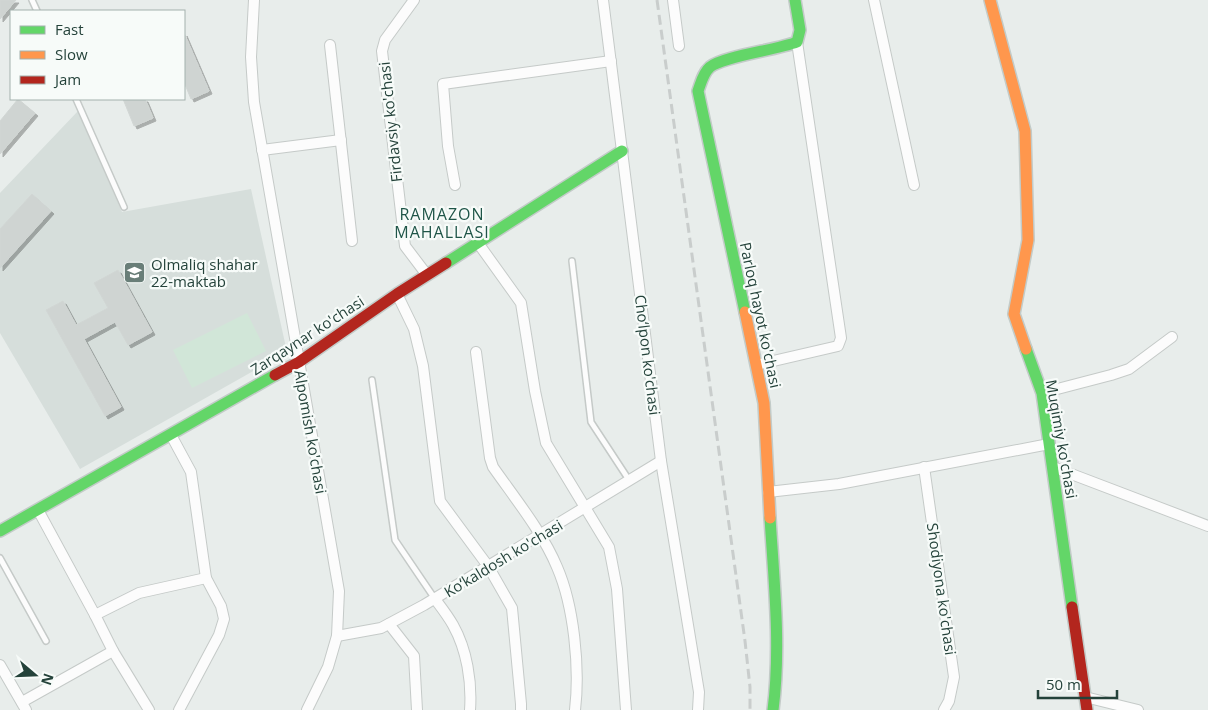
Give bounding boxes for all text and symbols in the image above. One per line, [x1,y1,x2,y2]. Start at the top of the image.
legend [10,10,185,100]
text: Fast [55,19,84,39]
text: Slow [55,44,88,64]
street label: Firdavsiy ko'chasi [374,61,406,183]
text: Jam [53,69,81,89]
district label: RAMAZON MAHALLASI [394,203,490,243]
street label: Parloq hayot ko'chasi [736,240,786,390]
place label: Olmaliq shahar 22-maktab [151,254,258,291]
school or university icon: Olmaliq shahar 22-maktab [123,261,147,285]
street label: Zarqaynar ko'chasi [246,291,368,379]
street label: Cho‘lpon ko'chasi [631,294,665,416]
street label: Alpomish ko'chasi [290,369,332,495]
street label: Muqimiy ko'chasi [1042,378,1082,500]
street label: Ko‘kaldosh ko'chasi [440,515,566,601]
street label: Shodiyona ko'chasi [923,522,961,656]
north arrow [10,650,60,700]
scale bar [1038,668,1117,700]
text: N [37,671,59,688]
text: 50 m [1046,674,1081,694]

